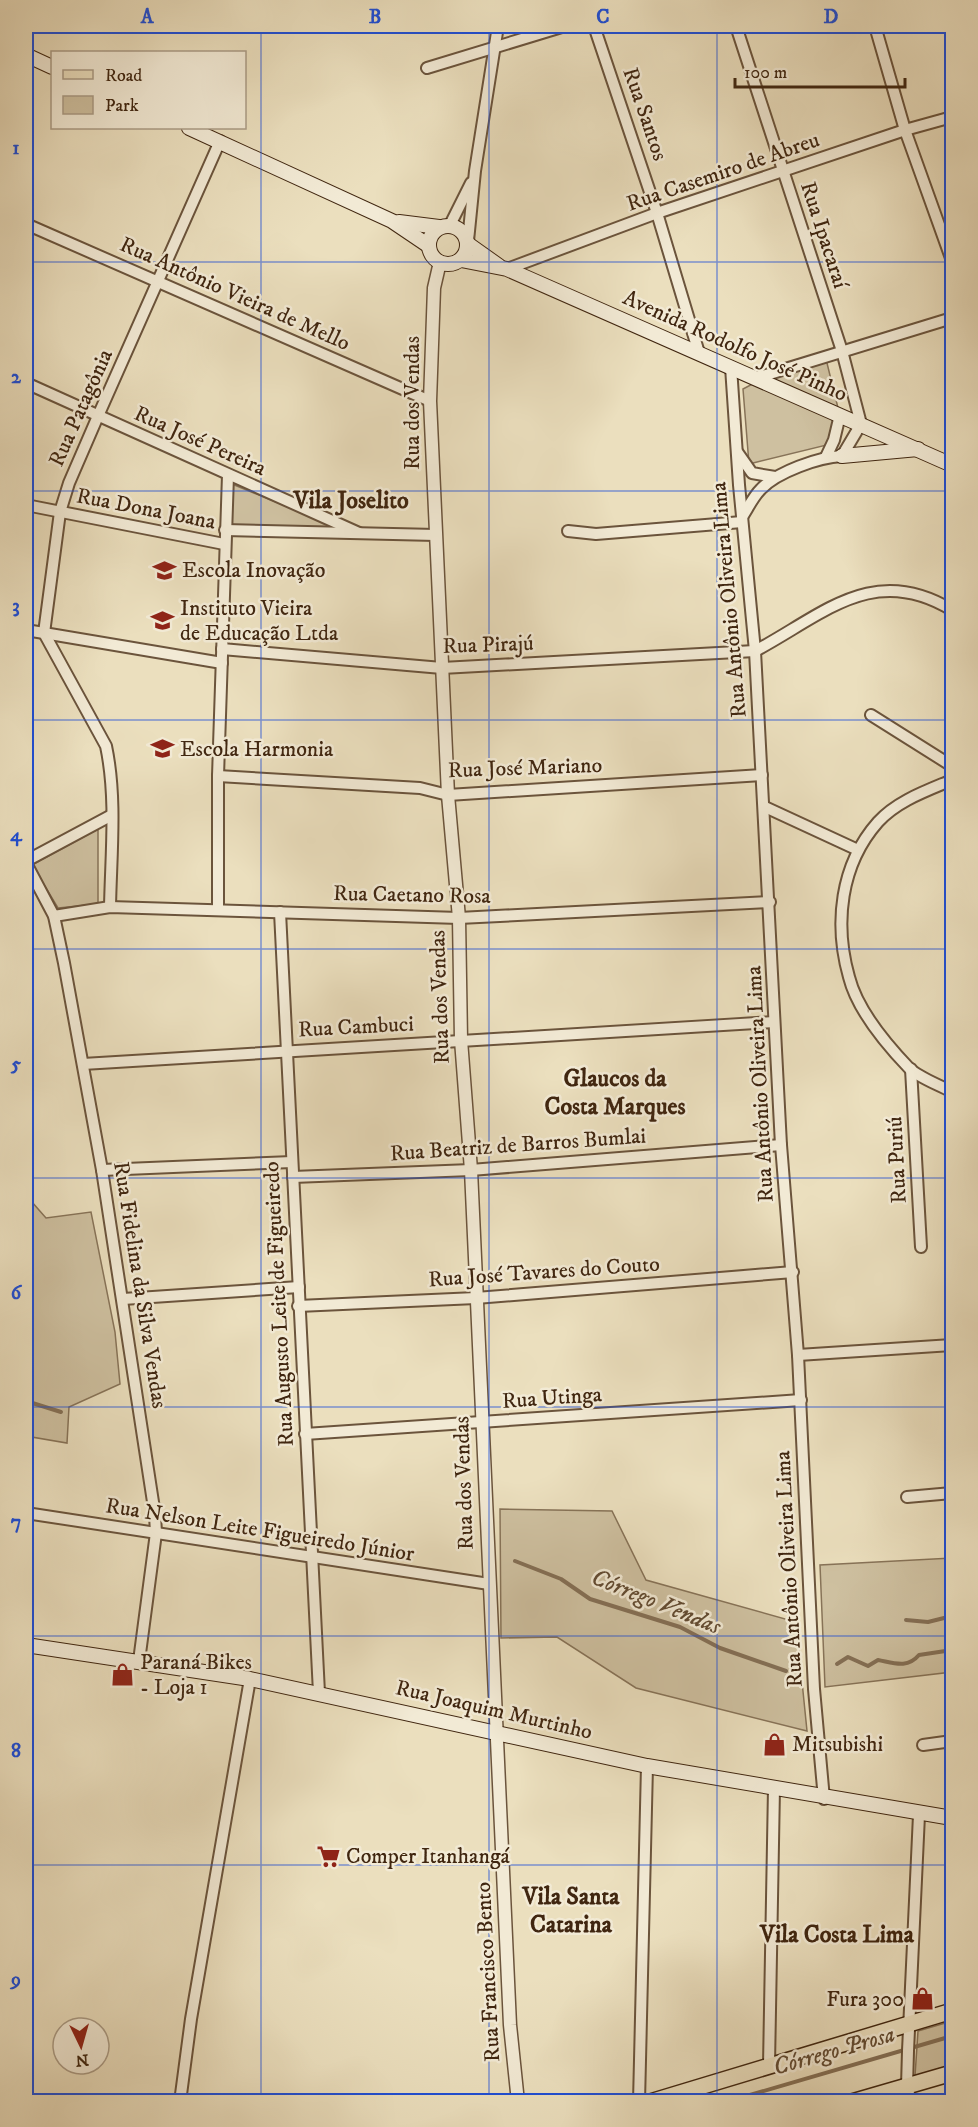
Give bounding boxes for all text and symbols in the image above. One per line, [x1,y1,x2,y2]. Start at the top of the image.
text: A [140,5,155,30]
text: B [369,5,381,30]
text: C [596,5,610,30]
text: D [824,5,839,30]
legend [51,51,246,129]
scale bar [735,51,904,89]
text: 100 m [744,62,787,84]
street label: Rua Santos [616,64,674,164]
text: Road [105,65,142,87]
text: Park [105,95,139,117]
street label: Rua Casemiro de Abreu [623,126,823,218]
text: 1 [12,136,20,161]
street label: Rua Ipacaraí [794,178,854,293]
street label: Rua Antônio Vieira de Mello [116,231,354,357]
street label: Avenida Rodolfo José Pinho [619,284,851,408]
street label: Rua dos Vendas [399,336,426,470]
street label: Rua Patagônia [43,344,119,471]
text: 2 [11,365,22,390]
street label: Rua José Pereira [130,400,271,482]
street label: Rua Antônio Oliveira Lima [705,480,753,719]
street label: Rua Dona Joana [74,482,219,536]
district label: Vila Joselito [292,486,409,516]
school or university icon: Escola Inovação [151,557,177,583]
place label: Escola Inovação [182,557,325,584]
text: 3 [12,594,20,619]
place label: Instituto Vieira de Educação Ltda [180,595,339,647]
school or university icon: Instituto Vieira de Educação Ltda [149,608,175,634]
street label: Rua Pirajú [442,630,534,660]
school or university icon: Escola Harmonia [149,736,175,762]
place label: Escola Harmonia [180,736,334,763]
street label: Rua José Mariano [447,752,603,784]
text: 4 [10,823,23,848]
street label: Rua Caetano Rosa [333,880,492,910]
street label: Rua dos Vendas [424,930,456,1064]
street label: Rua Antônio Oliveira Lima [740,964,780,1203]
street label: Rua Cambuci [297,1010,415,1044]
text: 5 [10,1052,21,1077]
district label: Glaucos da Costa Marques [544,1064,686,1122]
street label: Rua Puriú [881,1116,913,1204]
street label: Rua Beatriz de Barros Bumlai [389,1123,647,1167]
street label: Rua Fidelina da Silva Vendas [107,1160,173,1410]
street label: Rua Augusto Leite de Figueiredo [258,1161,300,1447]
street label: Rua José Tavares do Couto [427,1250,661,1294]
text: 6 [11,1281,23,1306]
street label: Rua Utinga [501,1381,604,1415]
street label: Rua dos Vendas [448,1416,480,1550]
street label: Rua Antônio Oliveira Lima [769,1449,809,1688]
street label: Rua Nelson Leite Figueiredo Júnior [104,1492,417,1568]
text: 7 [11,1510,21,1535]
water label: Córrego Vendas [587,1562,726,1642]
place label: Paraná Bikes - Loja 1 [140,1649,252,1701]
shop icon: Paraná Bikes - Loja 1 [109,1662,135,1688]
street label: Rua Joaquim Murtinho [393,1674,595,1746]
shop icon: Mitsubishi [761,1731,787,1757]
place label: Mitsubishi [792,1731,883,1758]
text: 8 [11,1739,21,1764]
supermarket icon: Comper Itanhangá [315,1843,341,1869]
place label: Comper Itanhangá [346,1843,511,1870]
street label: Rua Francisco Bento [470,1881,506,2063]
district label: Vila Santa Catarina [522,1882,620,1940]
district label: Vila Costa Lima [759,1920,915,1950]
text: 9 [9,1968,21,1993]
place label: Fura 300 [826,1986,904,2013]
shop icon: Fura 300 [909,1986,935,2012]
north arrow [51,2016,111,2076]
water label: Córrego Prosa [770,2019,898,2083]
text: N [75,2049,90,2070]

